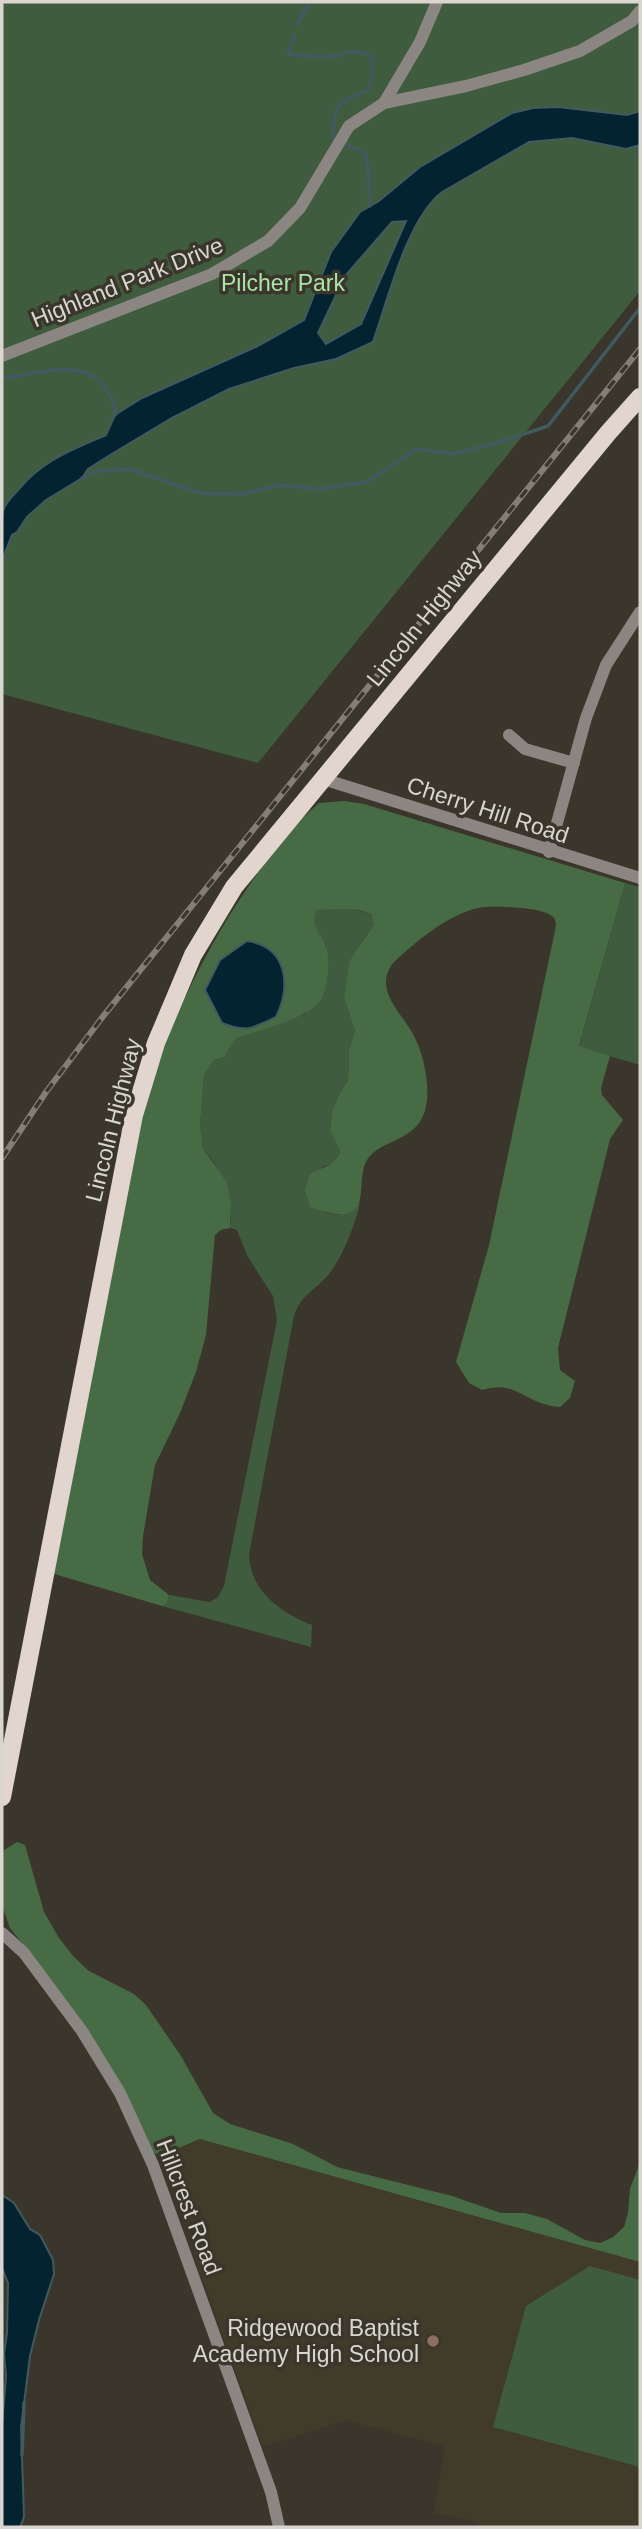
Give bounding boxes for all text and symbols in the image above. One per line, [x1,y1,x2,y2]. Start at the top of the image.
street label: Highland Park Drive [27,232,227,332]
park label: Pilcher Park [221,270,345,296]
street label: Lincoln Highway [361,544,487,691]
street label: Cherry Hill Road [404,772,572,848]
street label: Lincoln Highway [80,1035,146,1204]
street label: Hillcrest Road [151,2136,227,2278]
place label: Ridgewood Baptist Academy High School [193,2315,420,2367]
marker: Ridgewood Baptist Academy High School [425,2333,441,2349]

